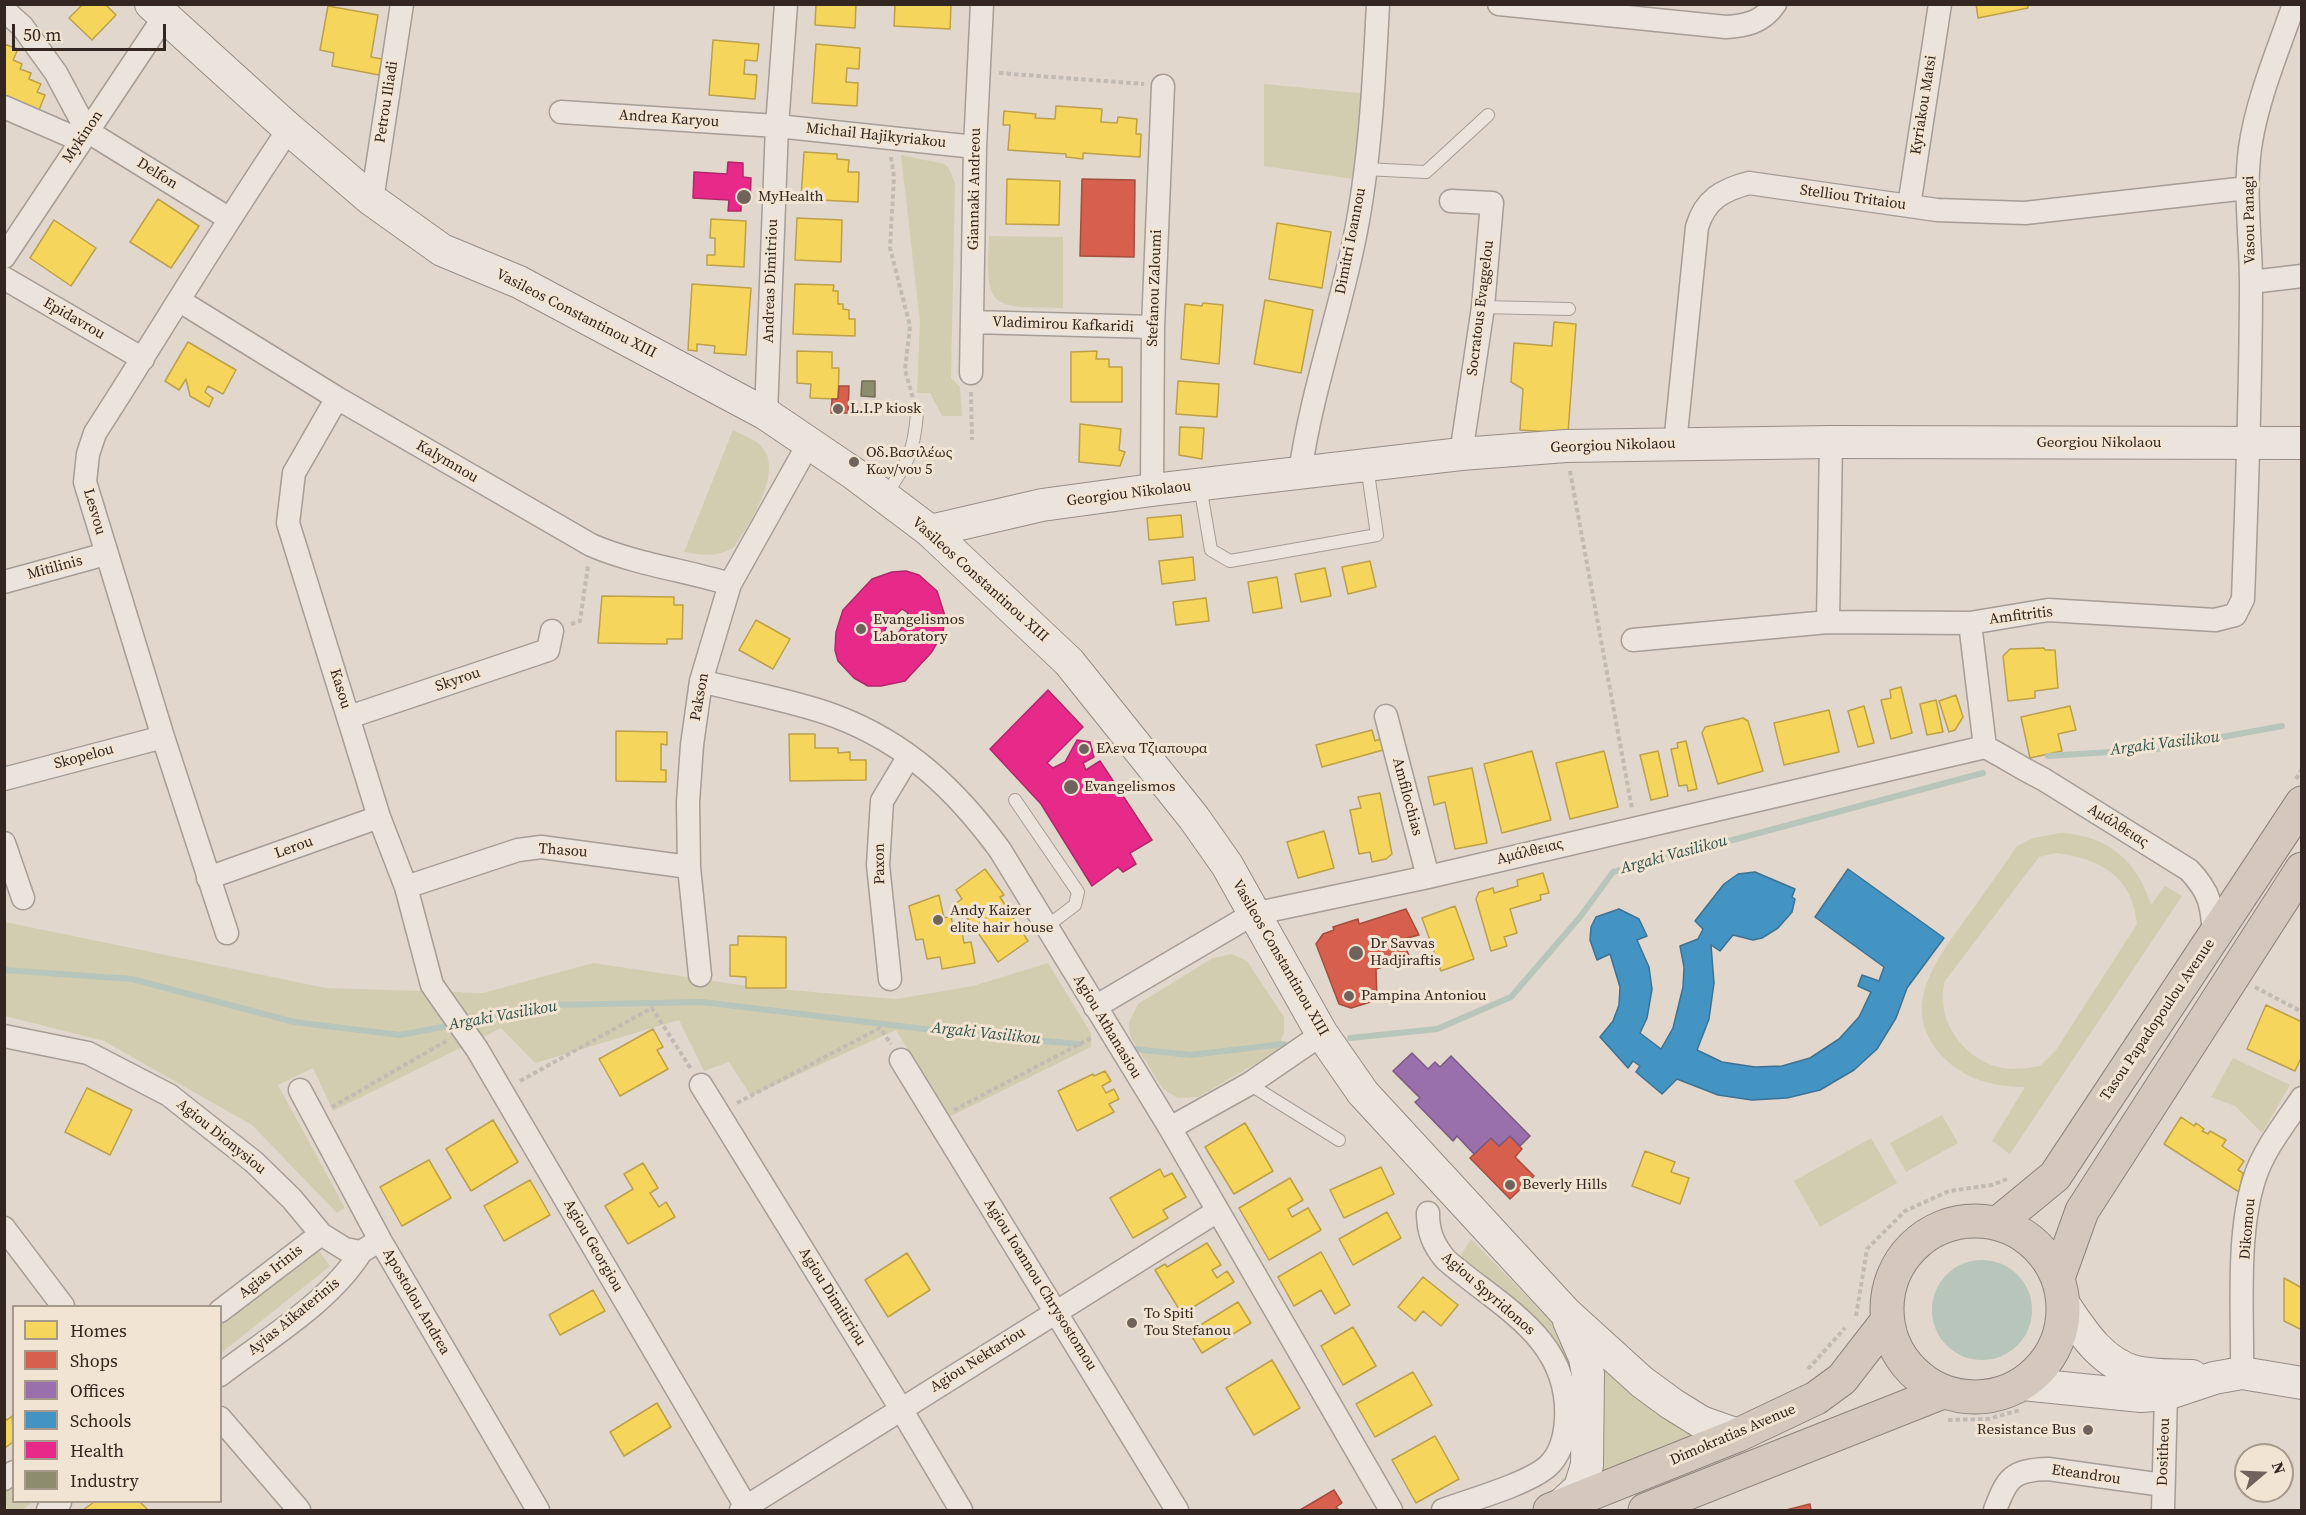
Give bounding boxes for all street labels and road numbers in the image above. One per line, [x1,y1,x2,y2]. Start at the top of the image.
street label: Kyriakou Matsi [1907,54,1941,156]
street label: Petrou Iliadi [372,60,402,144]
street label: Mykinon [59,107,107,167]
street label: Andrea Karyou [618,107,720,131]
street label: Michail Hajikyriakou [805,120,947,152]
street label: Giannaki Andreou [965,128,985,250]
street label: Delfon [133,154,181,194]
street label: Vasou Panagi [2240,176,2260,264]
street label: Stelliou Tritaiou [1799,182,1907,214]
street label: Dimitri Ioannou [1332,186,1370,296]
street label: Andreas Dimitriou [760,218,782,344]
street label: Stefanou Zaloumi [1144,229,1166,347]
street label: Socratous Evaggelou [1464,239,1498,377]
street label: Vasileos Constantinou XIII [493,266,659,362]
street label: Epidavrou [40,294,108,344]
street label: Vladimirou Kafkaridi [992,314,1134,336]
street label: Georgiou Nikolaou [2036,434,2162,452]
street label: Georgiou Nikolaou [1550,435,1676,457]
street label: Kalymnou [413,437,481,487]
street label: Georgiou Nikolaou [1066,477,1192,511]
street label: Lesvou [79,487,109,537]
street label: Vasileos Constantinou XIII [908,514,1052,646]
street label: Mitilinis [25,552,85,584]
street label: Amfitritis [1988,603,2054,629]
street label: Skyrou [433,664,483,696]
street label: Kasou [325,667,355,711]
street label: Pakson [687,672,713,722]
street label: Skopelou [52,740,116,774]
street label: Amfilochias [1388,756,1426,838]
street label: Αμάλθειας [2084,800,2152,852]
street label: Lerou [272,833,316,863]
street label: Αμάλθειας [1495,835,1565,869]
street label: Thasou [538,840,588,862]
street label: Paxon [871,843,889,885]
street label: Vasileos Constantinou XIII [1228,877,1332,1039]
street label: Tasou Papadopoulou Avenue [2097,936,2219,1104]
street label: Agiou Athanasiou [1069,972,1145,1082]
street label: Agiou Dionysiou [173,1095,269,1179]
street label: Agiou Ioannou Chrysostomou [980,1196,1100,1374]
street label: Agiou Georgiou [559,1197,627,1295]
street label: Dikomou [2236,1198,2260,1260]
street label: Agias Irinis [235,1241,307,1303]
street label: Agiou Dimitiriou [795,1244,869,1350]
street label: Apostolou Andrea [378,1246,454,1358]
street label: Agiou Spyridonos [1438,1249,1538,1339]
street label: Ayias Aikaterinis [245,1275,343,1359]
street label: Agiou Nektariou [927,1323,1029,1397]
street label: Dimokratias Avenue [1667,1400,1799,1470]
street label: Dositheou [2154,1418,2174,1486]
street label: Eteandrou [2050,1461,2122,1489]

